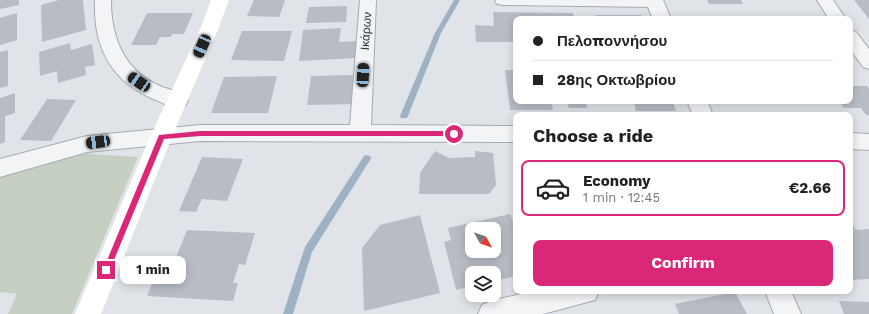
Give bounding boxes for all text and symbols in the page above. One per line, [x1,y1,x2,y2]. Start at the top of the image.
street label: Ικάρων [358,11,374,51]
text: Πελοποννήσου [557,32,667,50]
car [192,33,212,59]
car [356,63,370,87]
car [126,70,152,94]
text: 28ης Οκτωβρίου [557,71,676,89]
route start [445,125,463,143]
text: Choose a ride [533,125,653,146]
car [85,134,111,150]
icon: car [535,170,571,206]
text: Economy [583,172,650,190]
text: €2.66 [789,179,831,197]
text: 1 min · 12:45 [583,190,660,205]
north arrow [465,222,501,258]
map controls [465,222,501,302]
button: Confirm [533,240,833,286]
callout: 1 min [120,256,186,284]
route end [97,261,115,279]
text: 1 min [136,262,170,277]
button: layers [465,266,501,302]

